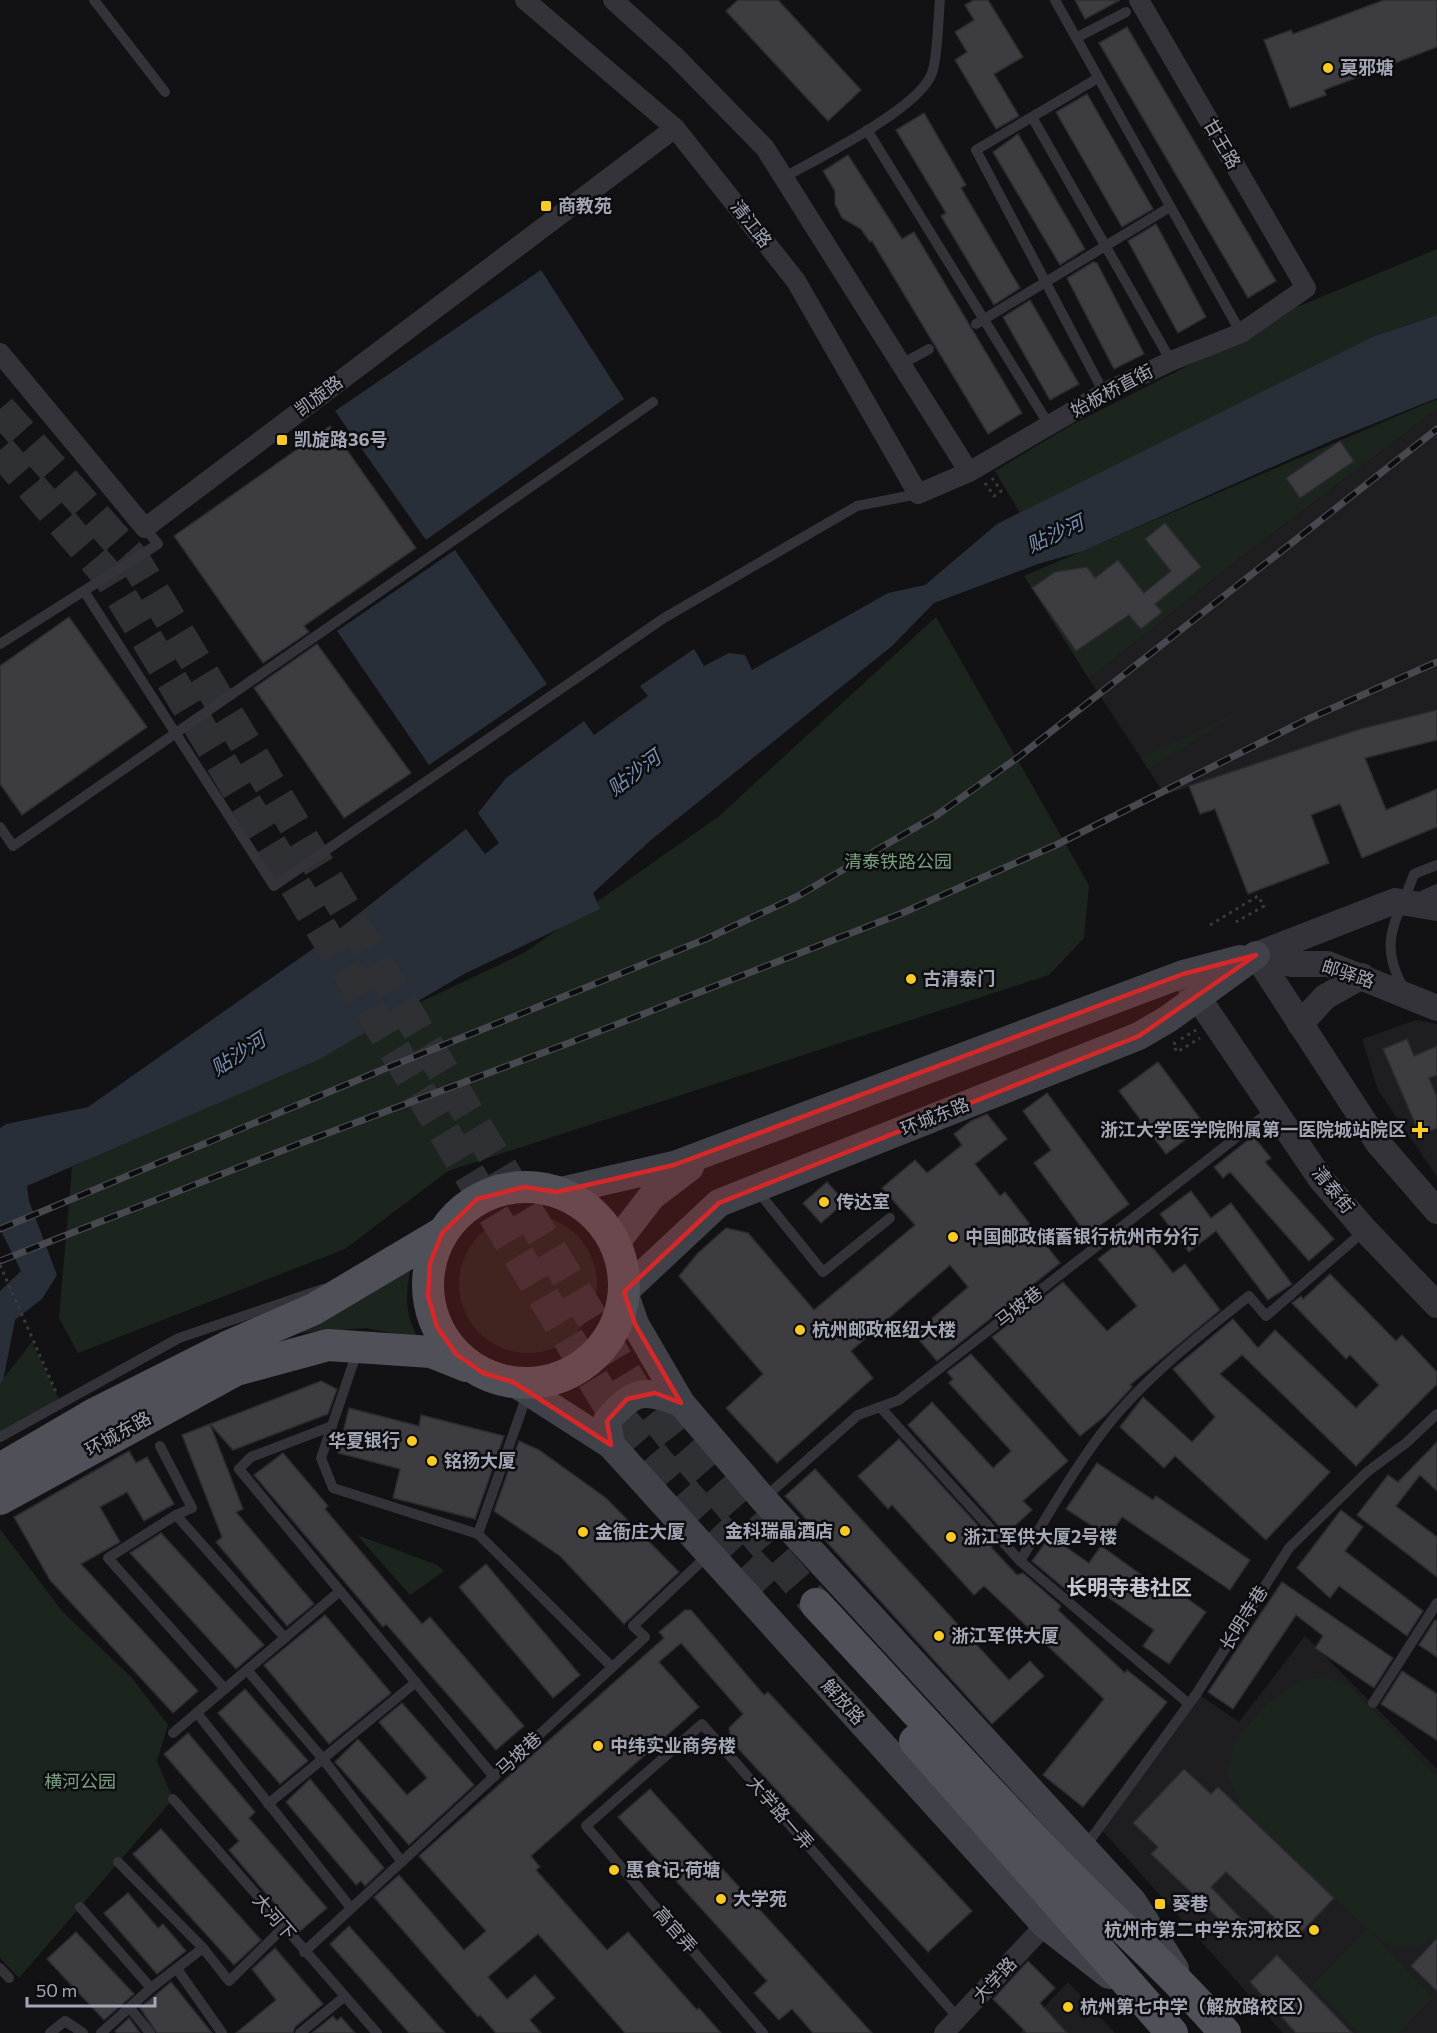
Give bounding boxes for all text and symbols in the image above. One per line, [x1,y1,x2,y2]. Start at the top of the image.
place label: 莫邪塘 [1340,56,1394,78]
marker: 莫邪塘 [1321,61,1335,75]
street label: 甘王路 [1200,115,1246,172]
place label: 商教苑 [558,194,612,216]
street label: 清江路 [726,195,777,251]
marker: 商教苑 [539,199,553,213]
street label: 始板桥直街 [1067,359,1156,421]
street label: 凯旋路 [290,370,347,420]
place label: 凯旋路36号 [294,428,388,450]
marker: 凯旋路36号 [275,433,289,447]
water label: 贴沙河 [1022,508,1090,557]
water label: 贴沙河 [602,742,668,800]
park label: 清泰铁路公园 [844,850,952,872]
street label: 邮驿路 [1319,954,1377,992]
place label: 古清泰门 [923,967,995,989]
marker: 古清泰门 [904,972,918,986]
water label: 贴沙河 [206,1025,273,1080]
street label: 环城东路 [897,1092,972,1140]
place label: 浙江大学医学院附属第一医院城站院区 [1100,1118,1406,1140]
marker: 浙江大学医学院附属第一医院城站院区 [1411,1121,1429,1139]
street label: 清泰街 [1308,1161,1359,1217]
place label: 传达室 [836,1190,890,1212]
marker: 传达室 [817,1195,831,1209]
place label: 中国邮政储蓄银行杭州市分行 [965,1225,1199,1247]
marker: 中国邮政储蓄银行杭州市分行 [946,1230,960,1244]
street label: 马坡巷 [990,1281,1046,1332]
place label: 杭州邮政枢纽大楼 [812,1318,956,1340]
marker: 杭州邮政枢纽大楼 [793,1323,807,1337]
street label: 环城东路 [81,1406,154,1460]
place label: 华夏银行 [328,1429,400,1451]
marker: 华夏银行 [405,1434,419,1448]
place label: 铭扬大厦 [444,1449,516,1471]
marker: 铭扬大厦 [425,1454,439,1468]
place label: 金科瑞晶酒店 [725,1519,833,1541]
place label: 金衙庄大厦 [595,1520,685,1542]
marker: 金科瑞晶酒店 [838,1524,852,1538]
marker: 金衙庄大厦 [576,1525,590,1539]
place label: 浙江军供大厦2号楼 [963,1525,1117,1547]
marker: 浙江军供大厦2号楼 [944,1530,958,1544]
district label: 长明寺巷社区 [1066,1574,1192,1599]
street label: 长明寺巷 [1215,1581,1272,1654]
place label: 浙江军供大厦 [951,1624,1059,1646]
marker: 浙江军供大厦 [932,1629,946,1643]
street label: 解放路 [818,1674,870,1729]
street label: 马坡巷 [491,1727,546,1780]
place label: 中纬实业商务楼 [610,1734,736,1756]
marker: 中纬实业商务楼 [591,1739,605,1753]
park label: 横河公园 [44,1770,116,1792]
street label: 大学路一弄 [743,1771,819,1854]
place label: 惠食记·荷塘 [626,1858,721,1880]
marker: 惠食记·荷塘 [607,1863,621,1877]
place label: 大学苑 [733,1887,787,1909]
street label: 大河下 [249,1889,301,1944]
marker: 大学苑 [714,1892,728,1906]
place label: 葵巷 [1172,1892,1208,1914]
marker: 葵巷 [1153,1897,1167,1911]
street label: 高官弄 [650,1902,702,1957]
place label: 杭州市第二中学东河校区 [1104,1918,1302,1940]
marker: 杭州市第二中学东河校区 [1307,1923,1321,1937]
street label: 大学路 [968,1952,1021,2007]
scale bar [27,1970,154,2008]
text: 50 m [36,1979,77,2001]
place label: 杭州第七中学（解放路校区） [1080,1995,1314,2017]
marker: 杭州第七中学（解放路校区） [1061,2000,1075,2014]

